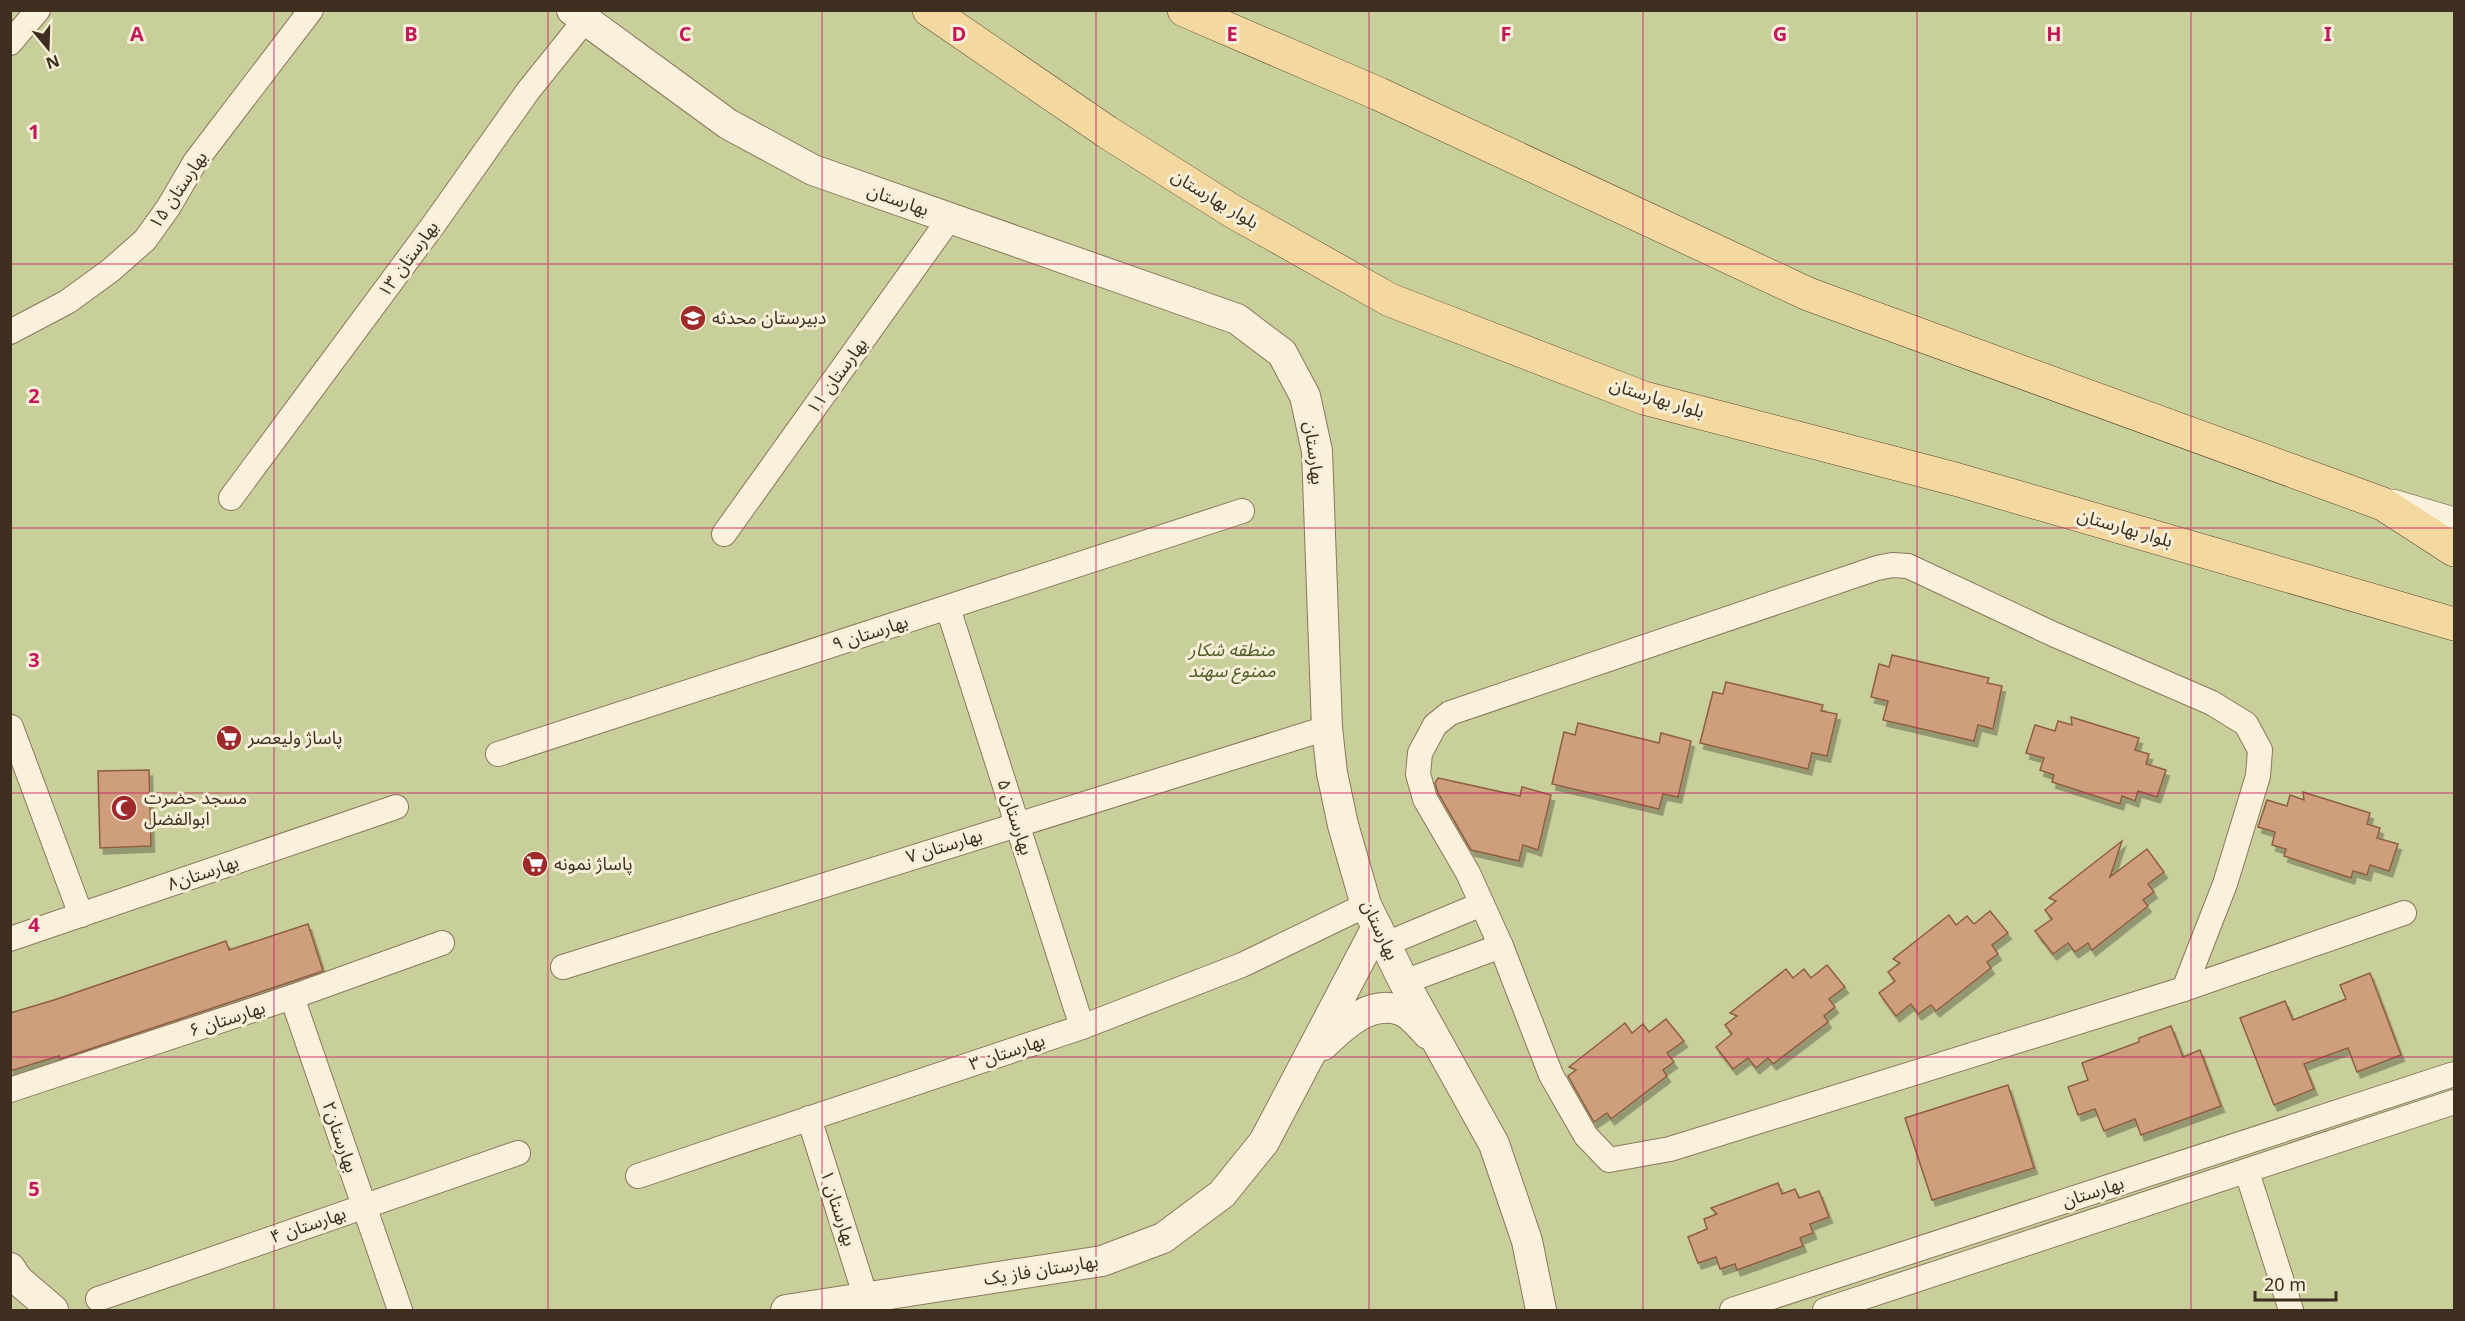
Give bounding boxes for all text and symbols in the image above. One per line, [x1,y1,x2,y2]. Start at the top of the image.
text: A [130,14,144,56]
text: B [404,14,418,56]
text: C [679,14,692,56]
text: D [952,14,966,56]
text: E [1226,14,1238,56]
text: F [1501,14,1511,56]
text: G [1773,14,1787,56]
text: H [2046,14,2062,56]
text: I [2324,14,2332,56]
north arrow [18,18,78,78]
text: N [41,43,64,79]
text: 1 [28,112,40,154]
street label: بهارستان ۱۵ [137,143,219,237]
street label: بلوار بهارستان [1163,157,1267,241]
street label: بهارستان [862,172,934,228]
street label: بهارستان ۱۳ [366,212,450,306]
place label: دبیرستان محدثه [712,299,826,337]
school or university icon: دبیرستان محدثه [678,303,708,333]
street label: بهارستان ۱۱ [795,329,879,423]
street label: بلوار بهارستان [1605,366,1709,430]
text: 2 [28,376,40,418]
street label: بهارستان [1291,419,1337,487]
street label: بلوار بهارستان [2073,496,2177,560]
street label: بهارستان ۹ [827,603,913,663]
park label: منطقه شکار ممنوع سهند [1187,631,1276,690]
text: 3 [28,640,40,682]
place label: پاساژ ولیعصر [247,719,342,757]
supermarket icon: پاساژ ولیعصر [214,723,244,753]
street label: بهارستان ۵ [985,774,1045,860]
place label: مسجد حضرت ابوالفضل [144,779,247,838]
mosque icon: مسجد حضرت ابوالفضل [109,793,139,823]
street label: بهارستان ۷ [901,816,987,876]
street label: بهارستان۸ [162,843,244,903]
place label: پاساژ نمونه [554,845,633,883]
supermarket icon: پاساژ نمونه [520,849,550,879]
street label: بهارستان [1349,893,1411,967]
text: 4 [28,905,40,947]
street label: بهارستان ۶ [184,989,270,1049]
street label: بهارستان ۳ [964,1021,1050,1083]
street label: بهارستان۲ [310,1096,370,1178]
street label: بهارستان [2057,1164,2129,1220]
street label: بهارستان ۱ [808,1165,868,1251]
text: 5 [28,1169,40,1211]
street label: بهارستان ۴ [265,1194,351,1256]
street label: بهارستان فاز یک [981,1242,1101,1298]
scale bar [2255,1264,2336,1302]
text: 20 m [2264,1266,2306,1304]

